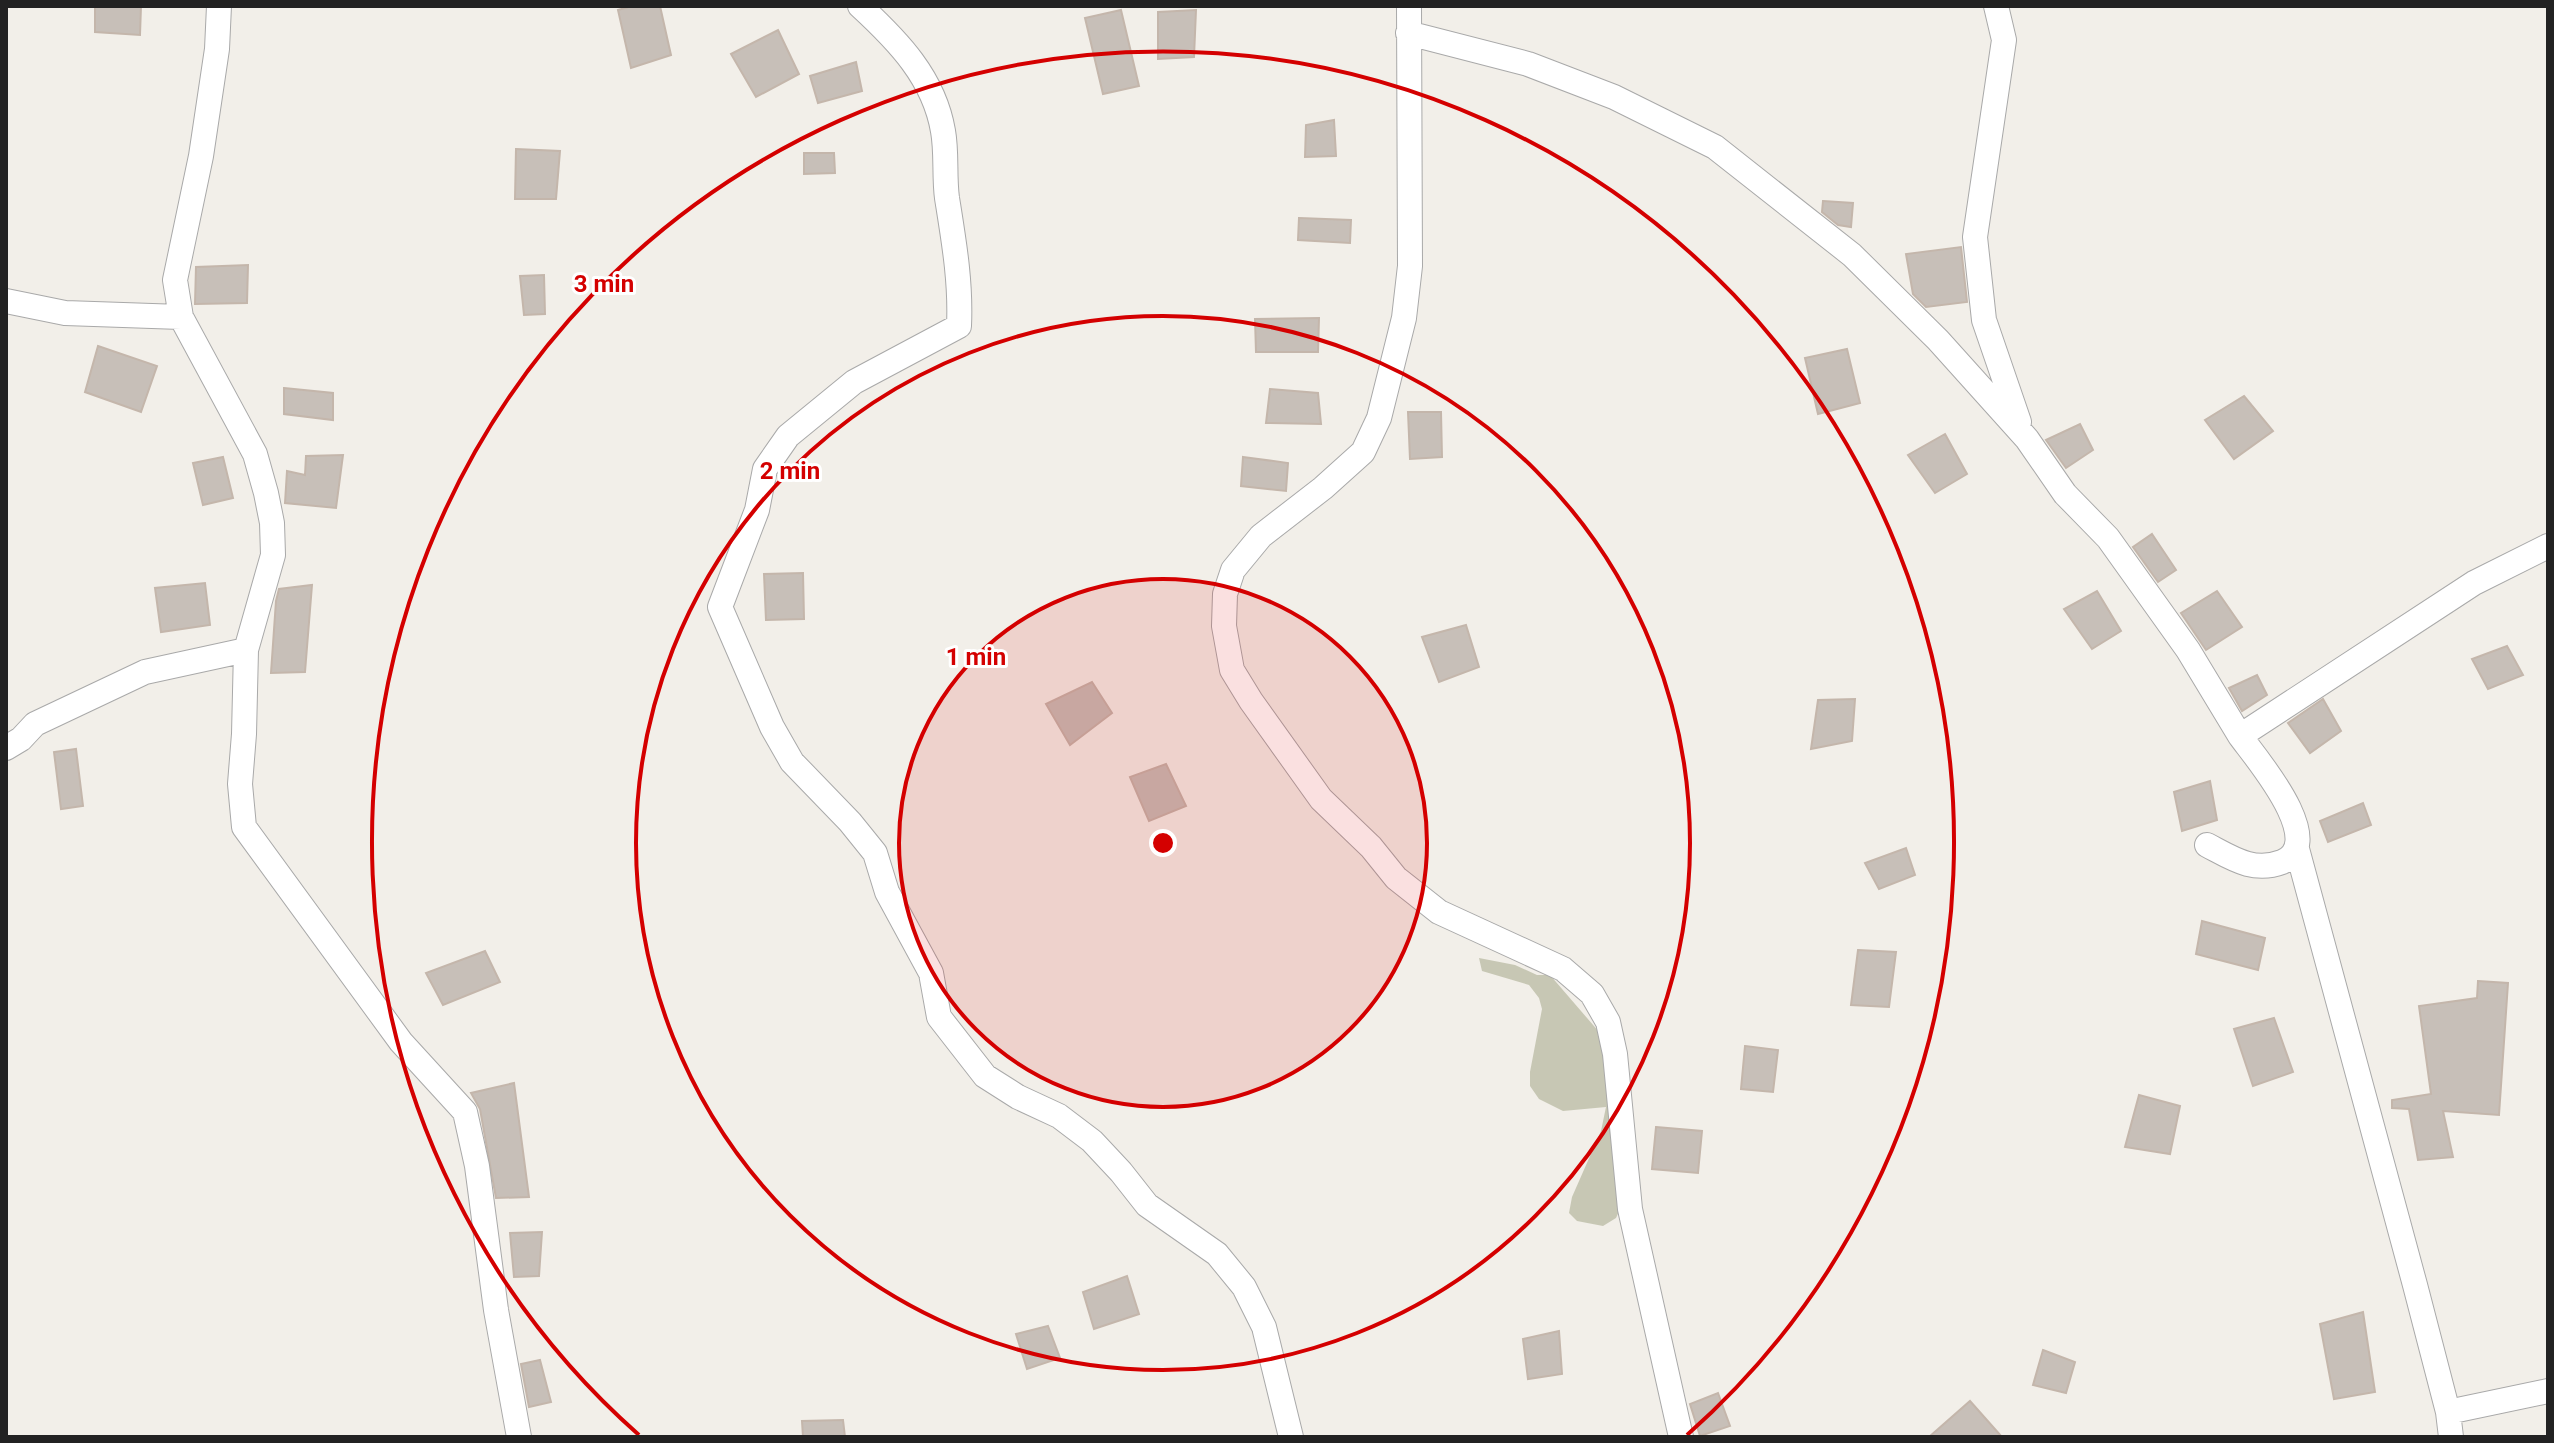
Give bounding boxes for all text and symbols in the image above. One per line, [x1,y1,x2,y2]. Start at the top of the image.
text: 3 min [574,270,634,298]
text: 2 min [760,457,820,485]
text: 1 min [946,643,1006,671]
centre of rings [1149,829,1177,857]

